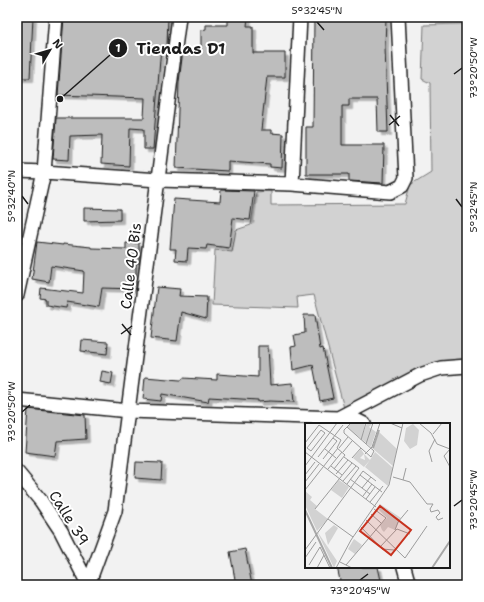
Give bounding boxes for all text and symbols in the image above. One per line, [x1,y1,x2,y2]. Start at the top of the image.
text: 5°32'45"N [291,4,343,17]
north arrow [30,30,70,70]
callout: Tiendas D1 [108,34,233,62]
text: N [49,36,66,52]
text: 73°20'50"W [467,37,480,99]
text: Tiendas D1 [137,38,225,59]
text: 1 [115,40,121,56]
text: 5°32'40"N [5,170,18,222]
text: 5°32'45"N [467,181,480,233]
street label: Calle 40 Bis [116,222,146,310]
text: 73°20'50"W [5,381,18,443]
inset map [305,423,450,568]
text: 73°20'45"W [467,469,480,530]
street label: Calle 39 [44,487,94,549]
text: 73°20'45"W [330,584,391,597]

